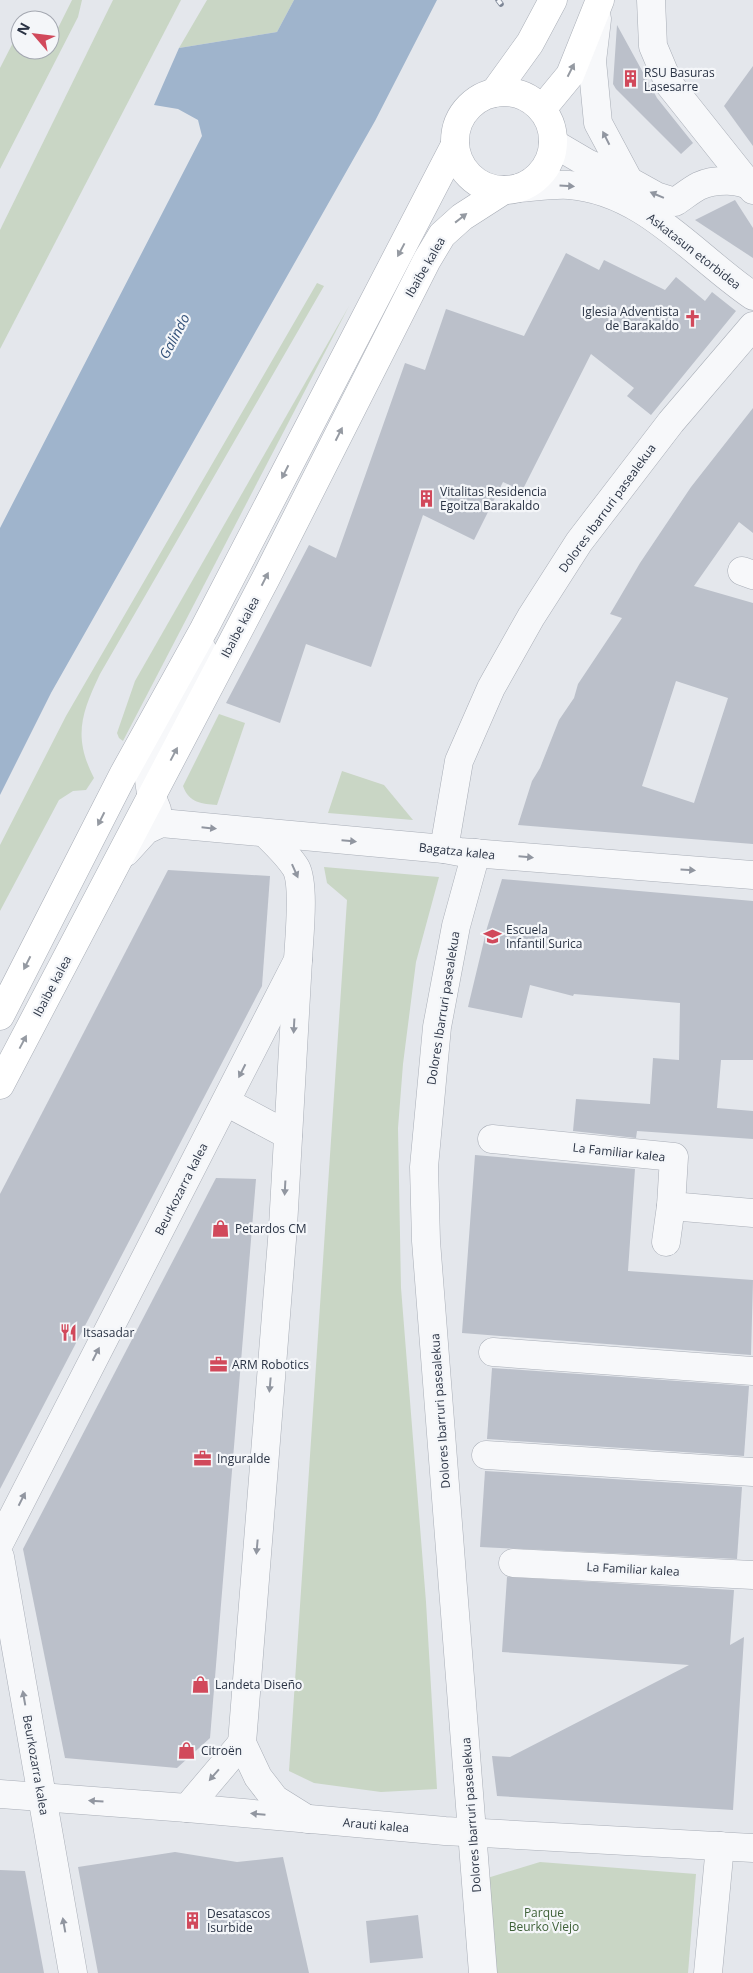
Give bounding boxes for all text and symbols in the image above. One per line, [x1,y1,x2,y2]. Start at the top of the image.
north arrow [10,10,60,60]
text: N [12,19,34,38]
one-way arrow [567,63,575,78]
place label: RSU Basuras Lasesarre [644,64,715,95]
building icon: RSU Basuras Lasesarre [620,69,640,89]
one-way arrow [602,131,610,146]
one-way arrow [560,182,576,190]
one-way arrow [650,191,664,199]
street label: Askatasun etorbidea [643,209,745,293]
one-way arrow [455,213,468,224]
street label: Ibaibe kalea [401,234,449,300]
one-way arrow [397,243,405,257]
place label: Iglesia Adventista de Barakaldo [582,303,679,334]
church icon: Iglesia Adventista de Barakaldo [683,308,703,328]
water label: Galindo [154,310,194,362]
one-way arrow [335,427,343,441]
street label: Dolores Ibarruri pasealekua [554,440,660,576]
one-way arrow [281,465,289,479]
place label: Vitalitas Residencia Egoitza Barakaldo [440,483,547,514]
building icon: Vitalitas Residencia Egoitza Barakaldo [416,488,436,508]
one-way arrow [261,572,269,586]
street label: Ibaibe kalea [217,593,263,661]
one-way arrow [170,747,178,761]
one-way arrow [97,812,105,826]
one-way arrow [202,824,218,832]
one-way arrow [341,837,357,845]
street label: Bagatza kalea [418,839,496,863]
one-way arrow [518,854,534,862]
one-way arrow [292,864,300,878]
one-way arrow [680,866,696,874]
place label: Escuela Infantil Surica [506,921,583,952]
school or university icon: Escuela Infantil Surica [482,926,502,946]
street label: Dolores Ibarruri pasealekua [422,930,464,1086]
street label: Ibaibe kalea [29,952,75,1020]
one-way arrow [23,956,31,970]
one-way arrow [290,1018,298,1034]
one-way arrow [19,1035,27,1049]
one-way arrow [238,1064,246,1079]
street label: La Familiar kalea [572,1139,666,1165]
street label: Beurkozarra kalea [150,1140,212,1238]
one-way arrow [281,1181,289,1197]
shop icon: Petardos CM [211,1218,231,1238]
place label: Petardos CM [235,1220,307,1237]
restaurant icon: Itsasadar [59,1322,79,1342]
place label: Itsasadar [83,1324,134,1341]
street label: Dolores Ibarruri pasealekua [426,1333,454,1489]
one-way arrow [92,1347,100,1361]
office icon: ARM Robotics [208,1354,228,1374]
place label: ARM Robotics [232,1356,309,1373]
one-way arrow [266,1378,274,1394]
office icon: Inguralde [193,1448,213,1468]
place label: Inguralde [217,1450,271,1467]
one-way arrow [18,1491,26,1506]
one-way arrow [253,1540,261,1556]
street label: La Familiar kalea [586,1558,680,1580]
shop icon: Landeta Diseño [191,1674,211,1694]
place label: Landeta Diseño [215,1676,302,1693]
one-way arrow [20,1689,28,1705]
street label: Beurkozarra kalea [19,1714,53,1816]
street label: Dolores Ibarruri pasealekua [457,1737,485,1893]
shop icon: Citroën [177,1740,197,1760]
place label: Citroën [201,1742,242,1759]
one-way arrow [208,1769,220,1781]
one-way arrow [88,1797,104,1805]
one-way arrow [250,1810,266,1818]
street label: Arauti kalea [342,1814,410,1836]
park label: Parque Beurko Viejo [509,1904,579,1935]
place label: Desatascos Isurbide [207,1905,270,1936]
building icon: Desatascos Isurbide [183,1910,203,1930]
one-way arrow [60,1917,68,1933]

